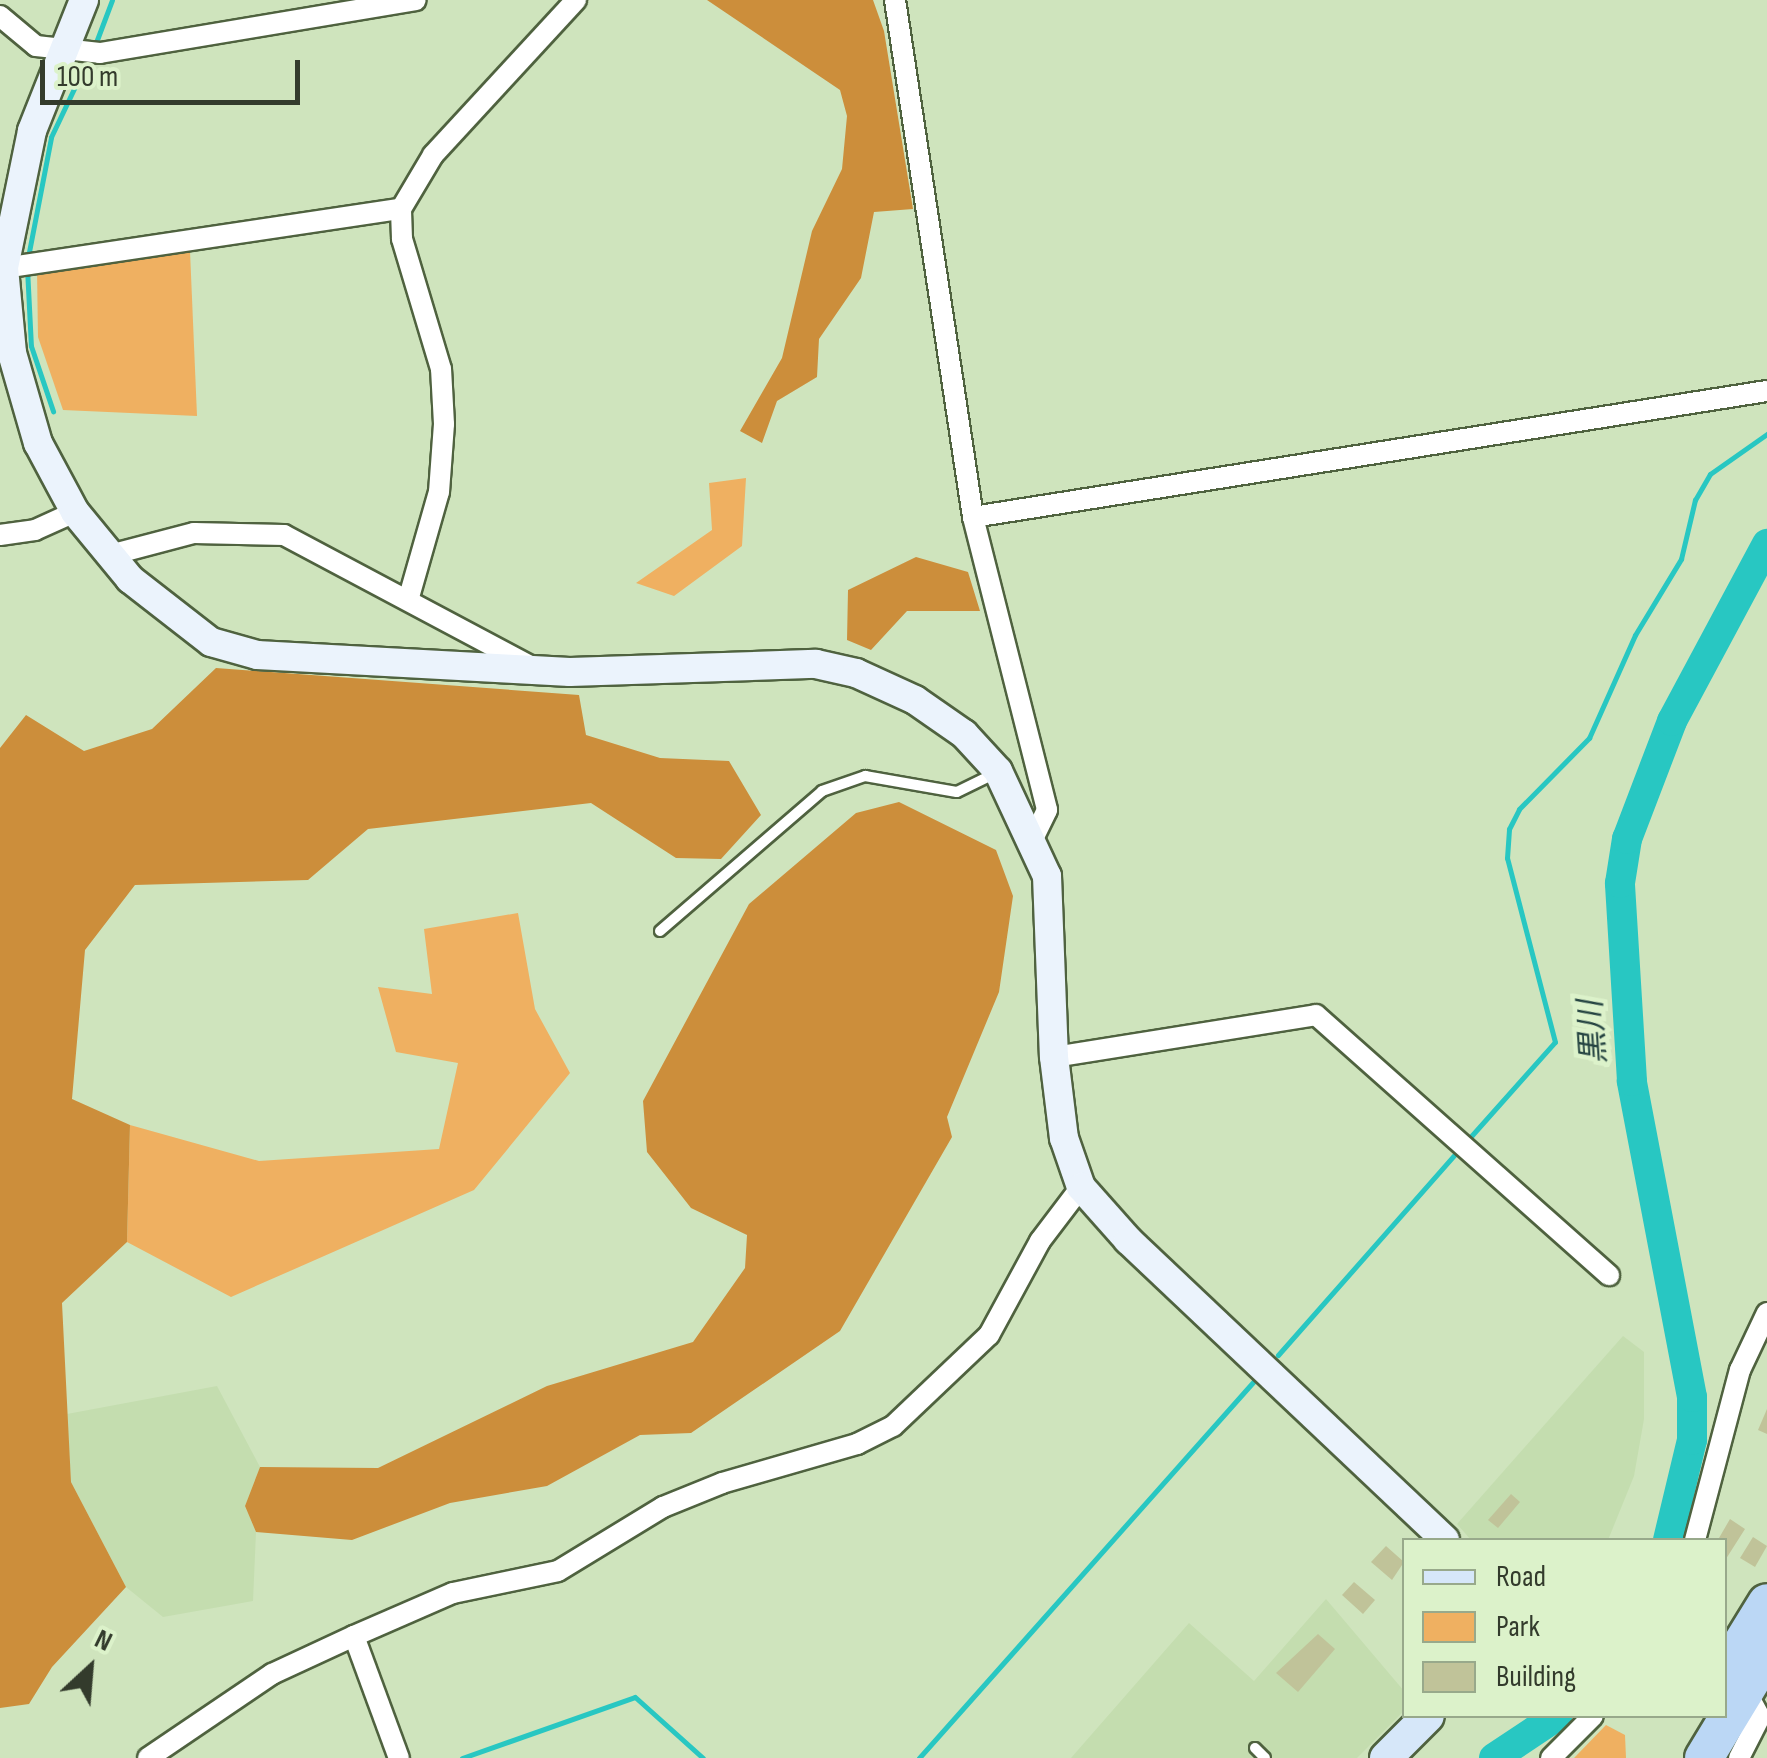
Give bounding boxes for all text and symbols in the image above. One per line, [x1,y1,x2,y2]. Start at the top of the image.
scale bar [45,40,305,102]
text: 100 m [57,59,118,95]
water label: 黒川 [1573,999,1615,1065]
legend [1402,1538,1727,1718]
text: Road [1496,1559,1546,1595]
text: Park [1496,1609,1540,1645]
north arrow [40,1618,140,1718]
text: N [89,1622,117,1659]
text: Building [1496,1659,1576,1695]

